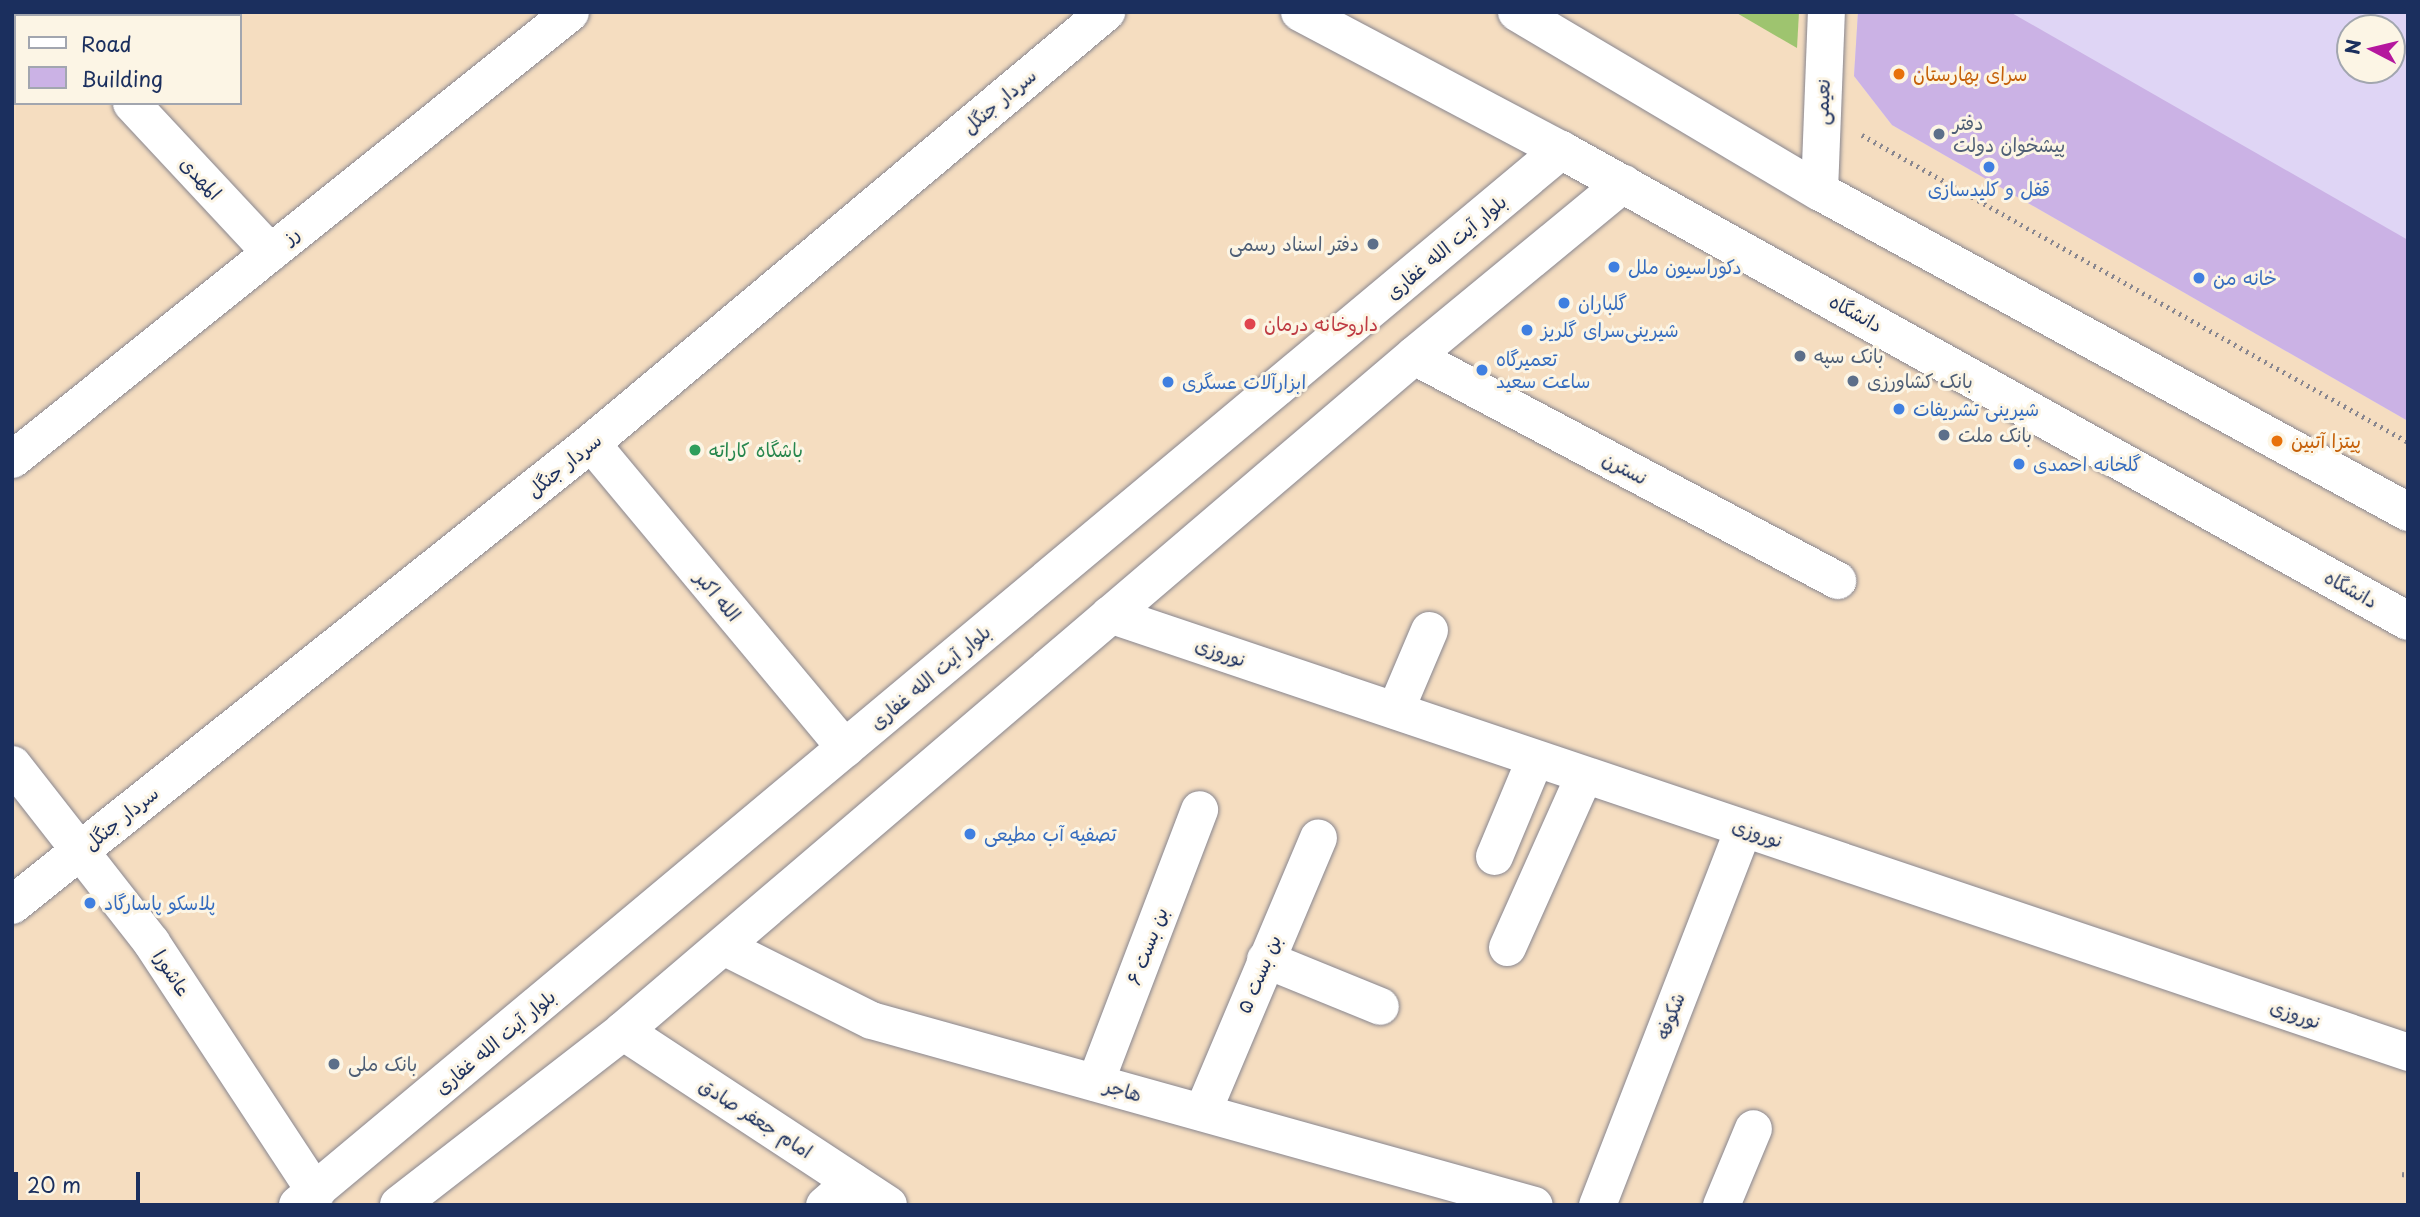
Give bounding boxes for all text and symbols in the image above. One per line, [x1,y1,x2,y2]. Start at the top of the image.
legend [14,14,242,105]
north arrow [2336,14,2406,84]
text: Road [81,27,132,59]
text: N [2337,38,2367,56]
text: Building [81,62,163,94]
place label: سرای بهارستان [1913,63,2027,85]
street label: سردار جنگل [958,64,1040,138]
marker: سرای بهارستان [1891,66,1907,82]
street label: نعیمی [1810,78,1834,126]
place label: دفتر پیشخوان دولت [1953,112,2065,156]
marker: دفتر پیشخوان دولت [1931,126,1947,142]
street label: المهدی [176,152,226,204]
marker: قفل و کلیدسازی [1981,159,1997,175]
place label: قفل و کلیدسازی [1928,178,2050,200]
street label: بلوار آیت الله غفاری [1381,190,1511,304]
street label: رز [278,222,304,248]
place label: دفتر اسناد رسمی [1229,233,1359,255]
marker: دفتر اسناد رسمی [1365,236,1381,252]
place label: دکوراسیون ملل [1628,256,1742,278]
marker: دکوراسیون ملل [1606,259,1622,275]
place label: خانه من [2213,267,2277,289]
marker: خانه من [2191,270,2207,286]
street label: دانشگاه [1826,289,1886,337]
place label: گلباران [1578,292,1627,314]
marker: گلباران [1556,295,1572,311]
place label: داروخانه درمان [1264,313,1378,335]
marker: داروخانه درمان [1242,316,1258,332]
place label: شیرینی‌سرای گلریز [1541,319,1679,341]
marker: شیرینی‌سرای گلریز [1519,322,1535,338]
place label: بانک سپه [1814,345,1884,367]
place label: تعمیرگاه ساعت سعید [1496,348,1590,392]
marker: بانک سپه [1792,348,1808,364]
marker: تعمیرگاه ساعت سعید [1474,362,1490,378]
place label: بانک کشاورزی [1867,370,1973,392]
place label: ابزارآلات عسگری [1182,371,1306,393]
marker: بانک کشاورزی [1845,373,1861,389]
marker: ابزارآلات عسگری [1160,374,1176,390]
place label: شیرینی تشریفات [1913,398,2039,420]
marker: شیرینی تشریفات [1891,401,1907,417]
place label: بانک ملت [1958,424,2032,446]
marker: بانک ملت [1936,427,1952,443]
street label: سردار جنگل [522,428,606,502]
place label: پیتزا آتبین [2291,430,2361,452]
marker: پیتزا آتبین [2269,433,2285,449]
place label: باشگاه کاراته [709,439,803,461]
marker: باشگاه کاراته [687,442,703,458]
street label: نسترن [1599,447,1651,489]
place label: گلخانه احمدی [2033,453,2141,475]
marker: گلخانه احمدی [2011,456,2027,472]
street label: دانشگاه [2321,565,2381,613]
street label: الله اکبر [690,566,746,626]
street label: بلوار آیت الله غفاری [865,620,995,734]
street label: نوروزی [1192,633,1250,671]
street label: سردار جنگل [79,781,163,855]
street label: نوروزی [1729,814,1787,852]
place label: تصفیه آب مطیعی [984,823,1116,845]
marker: تصفیه آب مطیعی [962,826,978,842]
place label: پلاسکو پاسارگاد [104,892,216,914]
marker: پلاسکو پاسارگاد [82,895,98,911]
street label: بن بست ۶ [1122,904,1172,988]
street label: بن بست ۵ [1232,931,1286,1017]
street label: عاشورا [149,945,195,1001]
street label: بلوار آیت الله غفاری [430,985,560,1099]
street label: شکوفه [1651,989,1689,1043]
street label: نوروزی [2267,995,2325,1033]
place label: بانک ملی [348,1053,417,1075]
marker: بانک ملی [326,1056,342,1072]
street label: امام جعفر صادق [695,1073,817,1163]
street label: هاجر [1101,1074,1145,1106]
scale bar [18,1158,144,1202]
text: 20 m [27,1168,81,1200]

